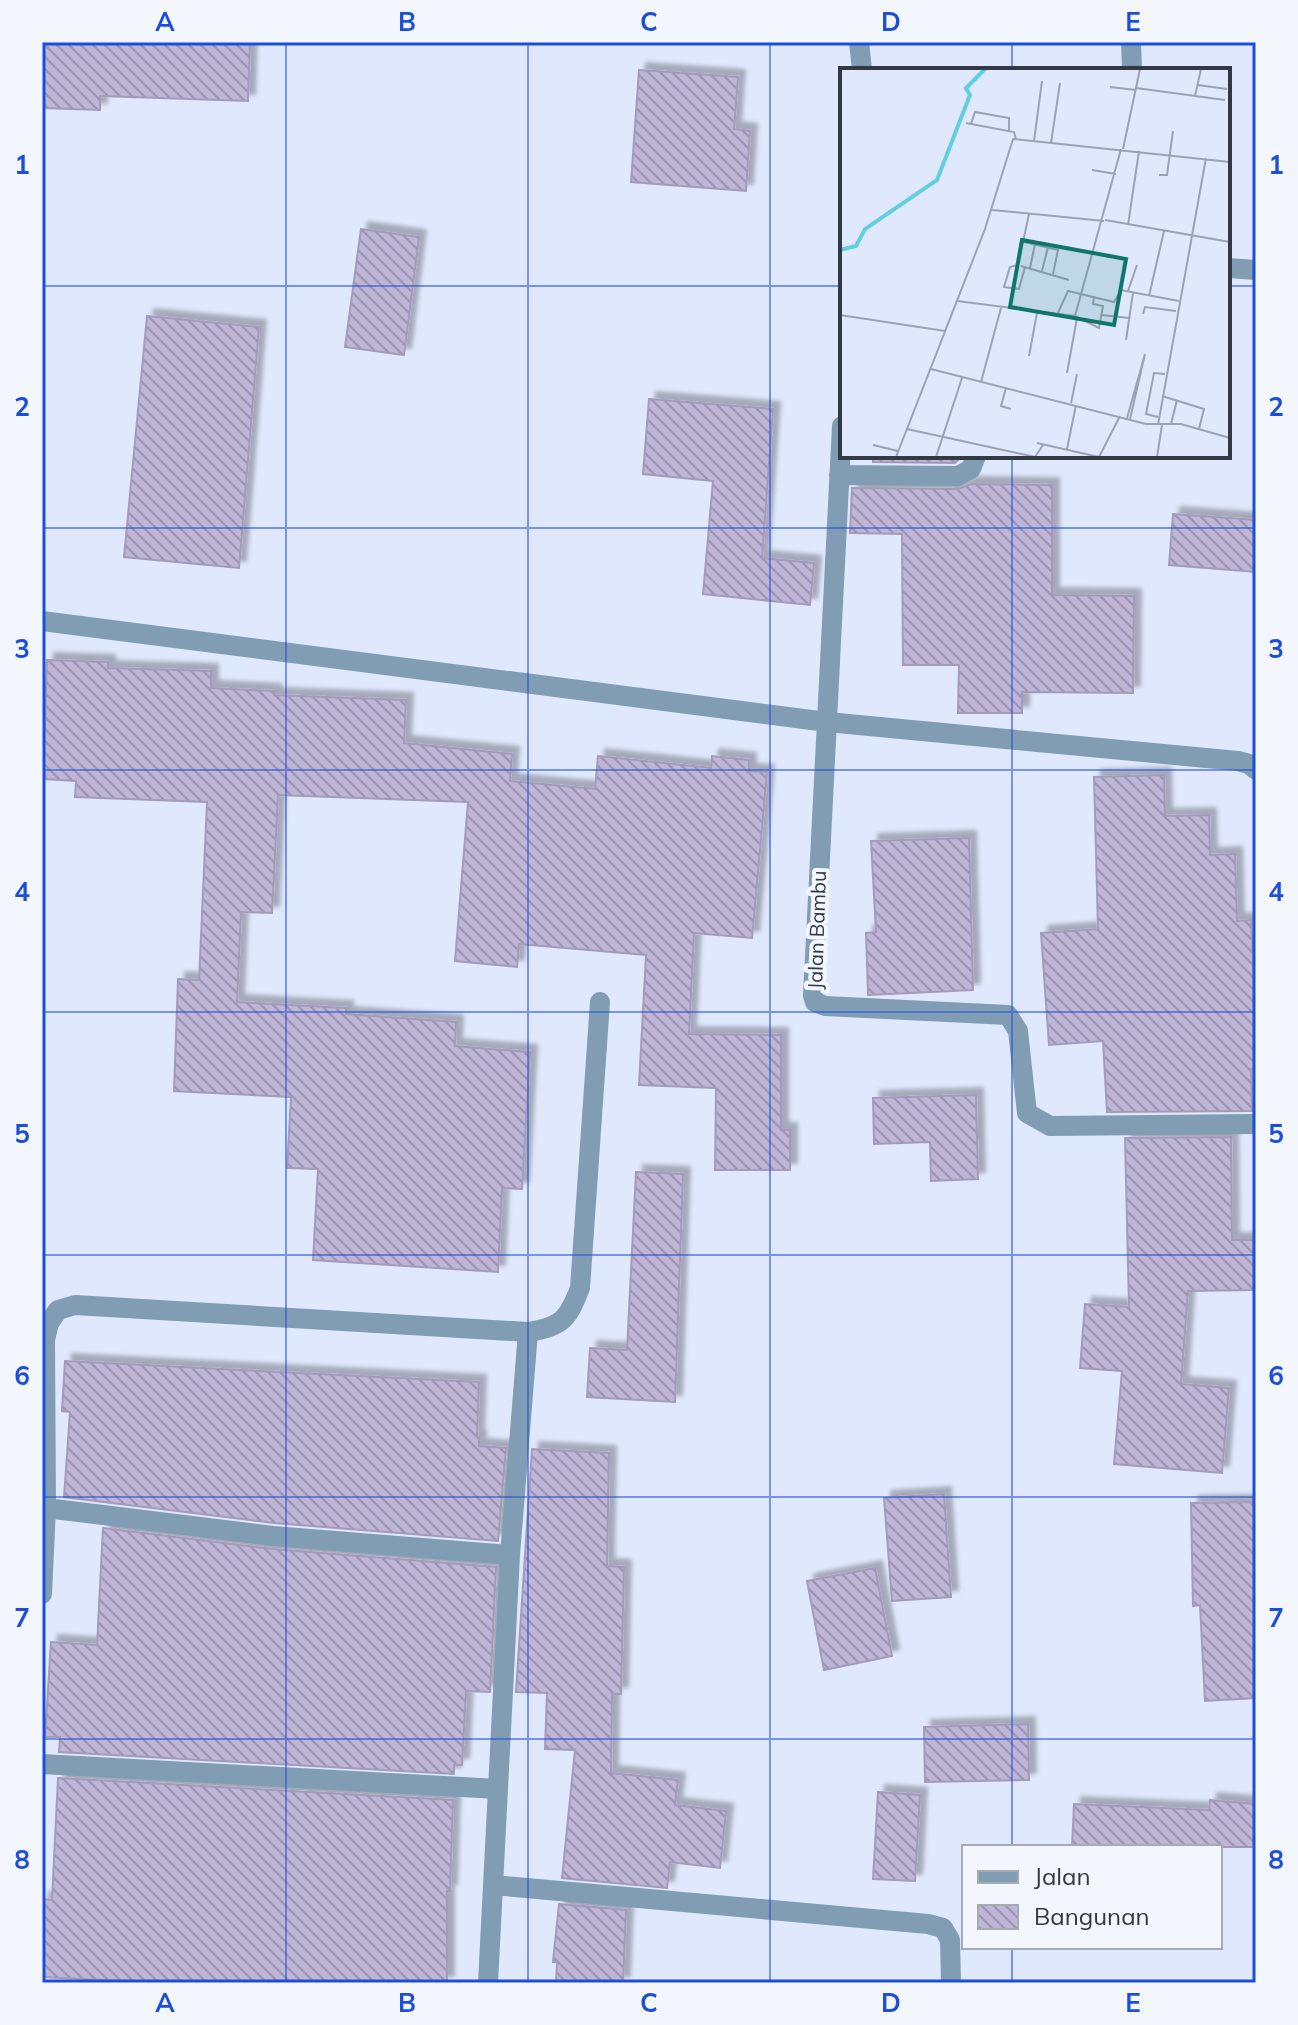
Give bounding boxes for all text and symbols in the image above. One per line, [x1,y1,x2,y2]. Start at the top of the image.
text: A [155,5,175,38]
text: B [398,5,416,38]
text: C [640,5,658,38]
text: D [881,5,901,38]
text: E [1125,5,1141,38]
inset map [840,68,1230,458]
text: 1 [14,148,30,181]
text: 1 [1268,148,1284,181]
text: 2 [14,390,30,423]
text: 2 [1268,390,1284,423]
text: 3 [14,632,30,665]
text: 3 [1268,632,1284,665]
street label: Jalan Bambu [802,870,831,990]
text: 4 [14,875,30,908]
text: 4 [1268,875,1284,908]
text: 5 [14,1117,30,1150]
text: 5 [1268,1117,1284,1150]
text: 6 [14,1359,30,1392]
text: 6 [1268,1359,1284,1392]
text: 7 [14,1601,30,1634]
text: 7 [1268,1601,1284,1634]
text: 8 [14,1843,30,1876]
text: 8 [1268,1843,1284,1876]
legend [962,1845,1222,1949]
text: Jalan [1034,1861,1090,1891]
text: Bangunan [1034,1901,1150,1931]
text: A [155,1986,175,2019]
text: B [398,1986,416,2019]
text: C [640,1986,658,2019]
text: D [881,1986,901,2019]
text: E [1125,1986,1141,2019]

